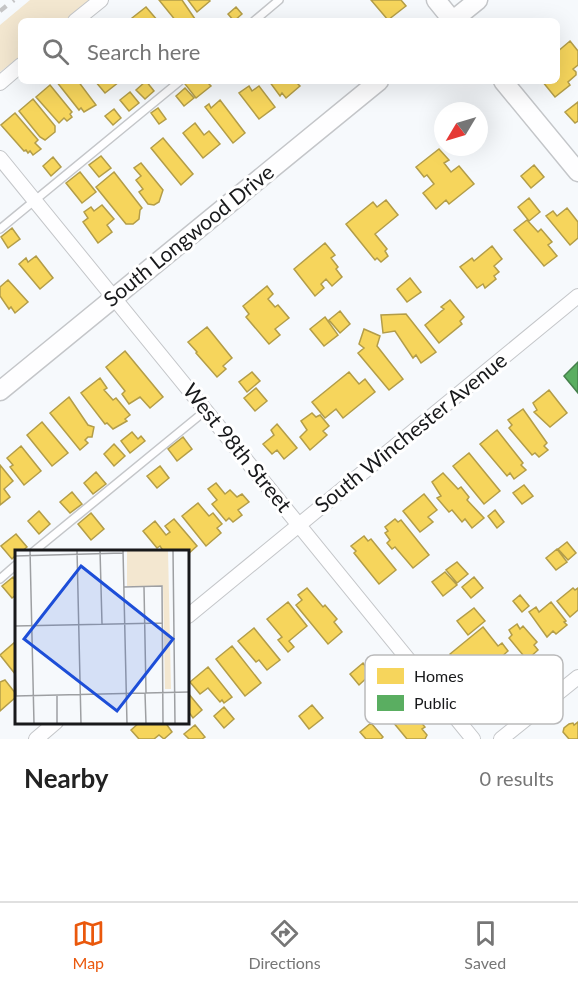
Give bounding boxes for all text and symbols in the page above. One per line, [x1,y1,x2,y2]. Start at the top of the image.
search box [18,18,560,84]
icon: search [39,35,72,68]
text: Search here [87,38,200,65]
north arrow [434,102,488,156]
street label: South Longwood Drive [98,159,278,311]
street label: South Winchester Avenue [309,347,511,517]
street label: West 98th Street [179,378,298,517]
inset map [15,550,189,724]
legend [365,655,563,724]
text: Homes [414,666,464,685]
text: Public [414,693,457,712]
text: Nearby [24,762,109,794]
text: 0 results [479,766,554,790]
tab: Map [72,917,105,972]
tab: Directions [248,917,321,972]
tab: Saved [464,917,506,972]

